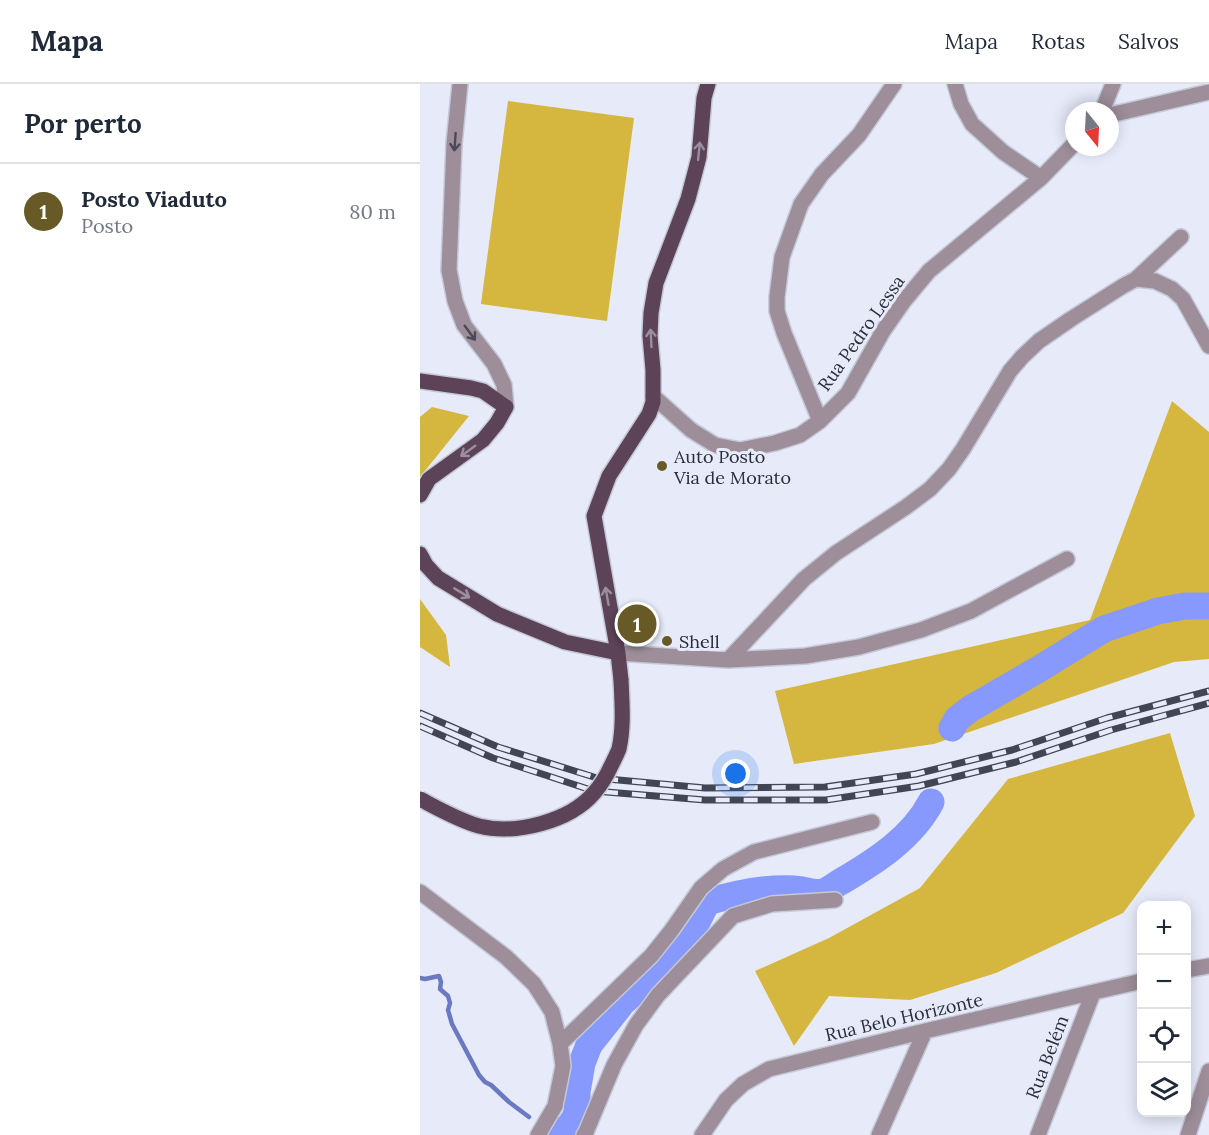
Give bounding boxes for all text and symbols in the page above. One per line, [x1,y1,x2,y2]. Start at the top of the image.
text: Mapa [30,23,103,59]
text: Mapa [945,28,998,55]
text: Rotas [1031,28,1085,55]
text: Salvos [1118,28,1179,55]
north arrow [1065,102,1119,156]
text: Por perto [24,107,142,140]
one-way arrow [449,132,460,152]
one-way arrow [694,141,705,161]
text: Posto Viaduto [81,185,227,213]
text: 1 [39,199,48,224]
text: 80 m [349,199,396,224]
text: Posto [81,213,133,238]
street label: Rua Pedro Lessa [812,271,910,395]
one-way arrow [464,324,477,340]
one-way arrow [645,328,656,348]
one-way arrow [460,445,476,457]
place label: Auto Posto Via de Morato [673,445,791,489]
marker: Auto Posto Via de Morato [655,459,669,473]
one-way arrow [453,587,470,599]
one-way arrow [601,587,612,606]
pin: 1 [618,602,656,646]
place label: Shell [679,630,720,653]
marker: Shell [660,634,674,648]
your location [721,759,750,788]
map controls [1137,901,1191,1117]
button: + [1137,901,1191,955]
button: − [1137,955,1191,1009]
street label: Rua Belo Horizonte [823,988,985,1046]
button: locate [1137,1009,1191,1063]
street label: Rua Belém [1021,1012,1073,1102]
button: layers [1137,1063,1191,1117]

